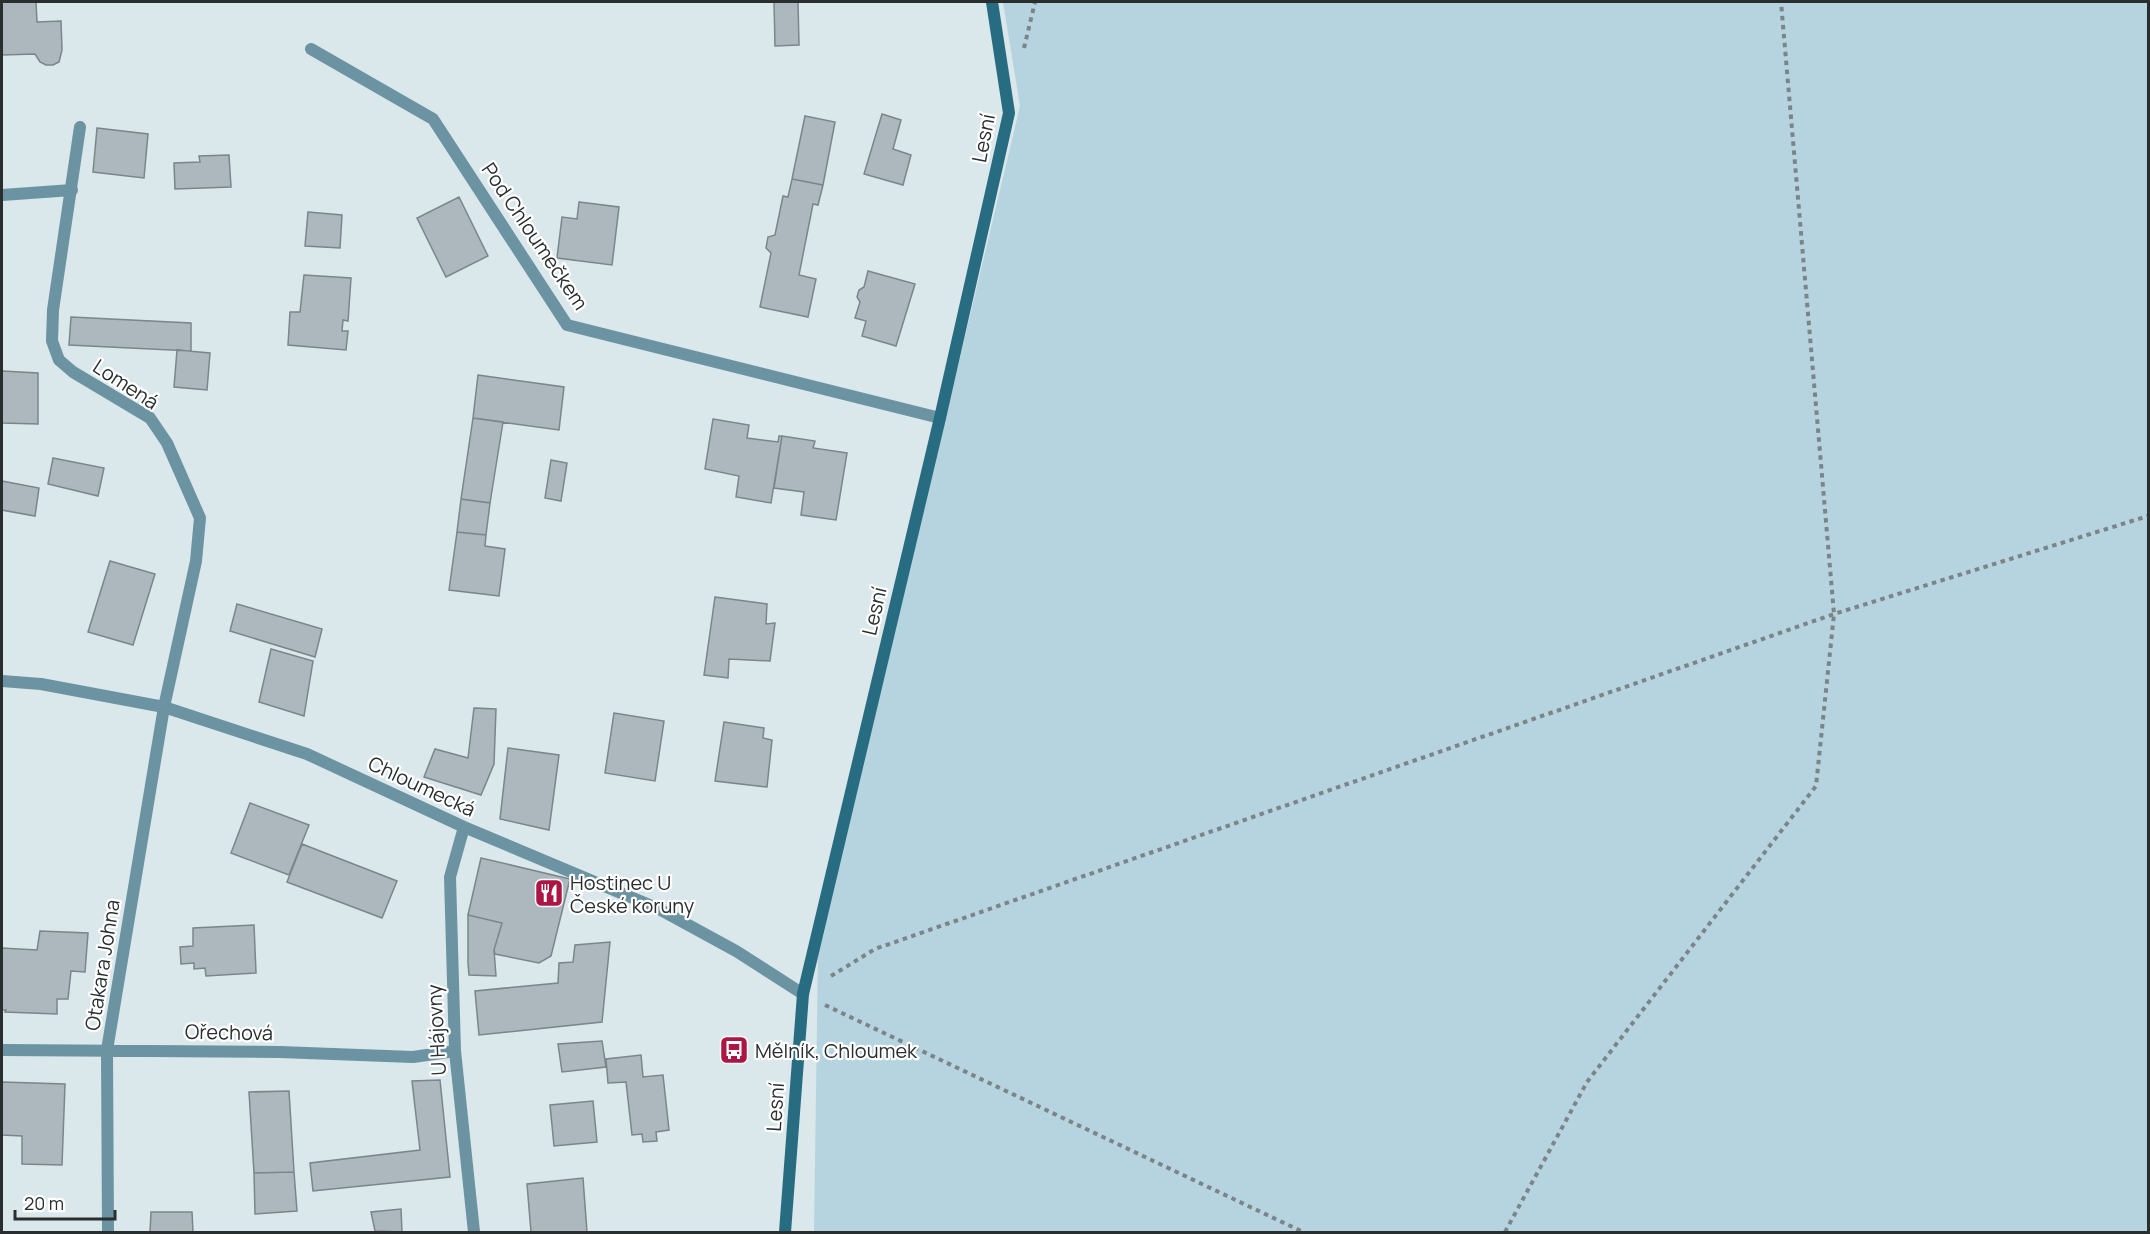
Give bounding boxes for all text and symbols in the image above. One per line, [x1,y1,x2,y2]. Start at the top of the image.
street label: Lesní [965,111,1001,165]
street label: Pod Chloumečkem [476,157,594,315]
street label: Lomená [88,353,164,415]
street label: Lesní [855,584,893,638]
street label: Chloumecká [364,749,480,823]
place label: Hostinec U České koruny [570,869,695,919]
restaurant icon: Hostinec U České koruny [533,877,565,909]
street label: Otakara Johna [78,897,126,1033]
street label: U Hájovny [420,983,452,1076]
street label: Ořechová [185,1018,273,1046]
bus stop icon: Mělník, Chloumek [718,1034,750,1066]
place label: Mělník, Chloumek [755,1037,918,1064]
street label: Lesní [760,1081,790,1132]
scale bar [15,1183,116,1221]
text: 20 m [24,1191,64,1215]

